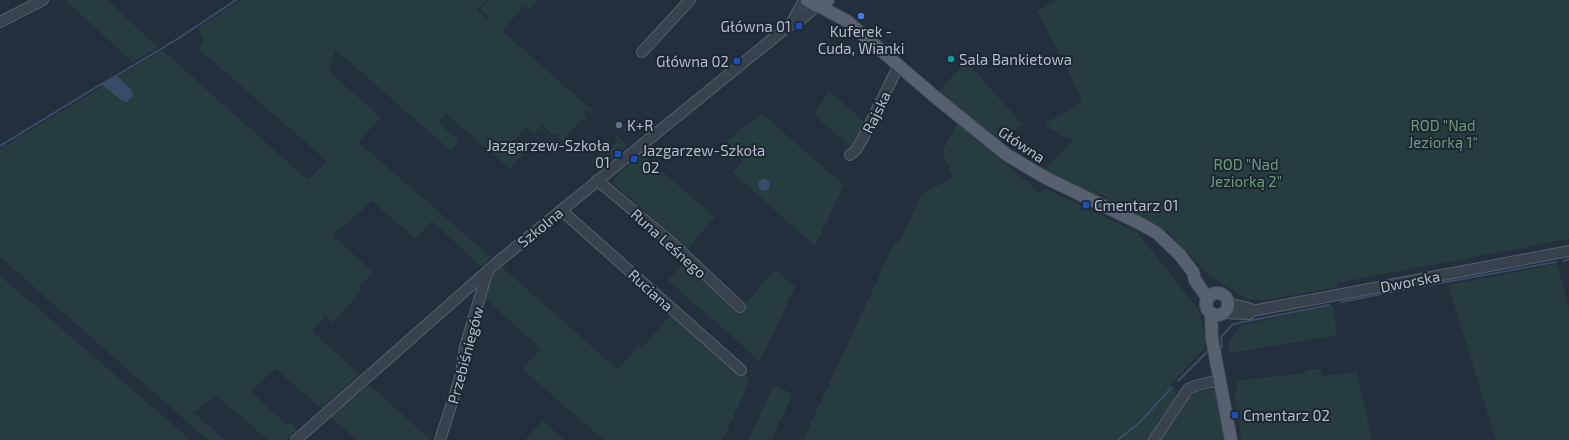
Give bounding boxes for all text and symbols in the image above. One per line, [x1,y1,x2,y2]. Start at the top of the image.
marker: Kuferek - Cuda, Wianki [856,11,866,21]
place label: Główna 01 [721,17,791,35]
marker: Główna 01 [794,21,804,31]
place label: Kuferek - Cuda, Wianki [818,22,904,57]
place label: Sala Bankietowa [959,50,1072,68]
place label: Główna 02 [656,52,729,70]
marker: Sala Bankietowa [946,54,956,64]
marker: Główna 02 [732,56,742,66]
street label: Rajska [858,88,895,136]
place label: K+R [627,116,653,134]
park label: ROD "Nad Jeziorką 1" [1408,116,1478,151]
marker: K+R [614,120,624,130]
street label: Główna [995,122,1049,166]
place label: Jazgarzew-Szkoła 01 [487,136,610,171]
place label: Jazgarzew-Szkoła 02 [642,141,765,176]
marker: Jazgarzew-Szkoła 01 [613,149,623,159]
marker: Jazgarzew-Szkoła 02 [629,154,639,164]
park label: ROD "Nad Jeziorką 2" [1210,155,1282,190]
place label: Cmentarz 01 [1094,196,1178,214]
marker: Cmentarz 01 [1081,200,1091,210]
street label: Szkolna [514,203,566,251]
street label: Runa Leśnego [628,205,710,281]
street label: Ruciana [625,265,677,315]
street label: Dworska [1379,266,1441,296]
street label: Przebiśniegów [443,304,487,406]
place label: Cmentarz 02 [1243,406,1330,424]
marker: Cmentarz 02 [1230,410,1240,420]

